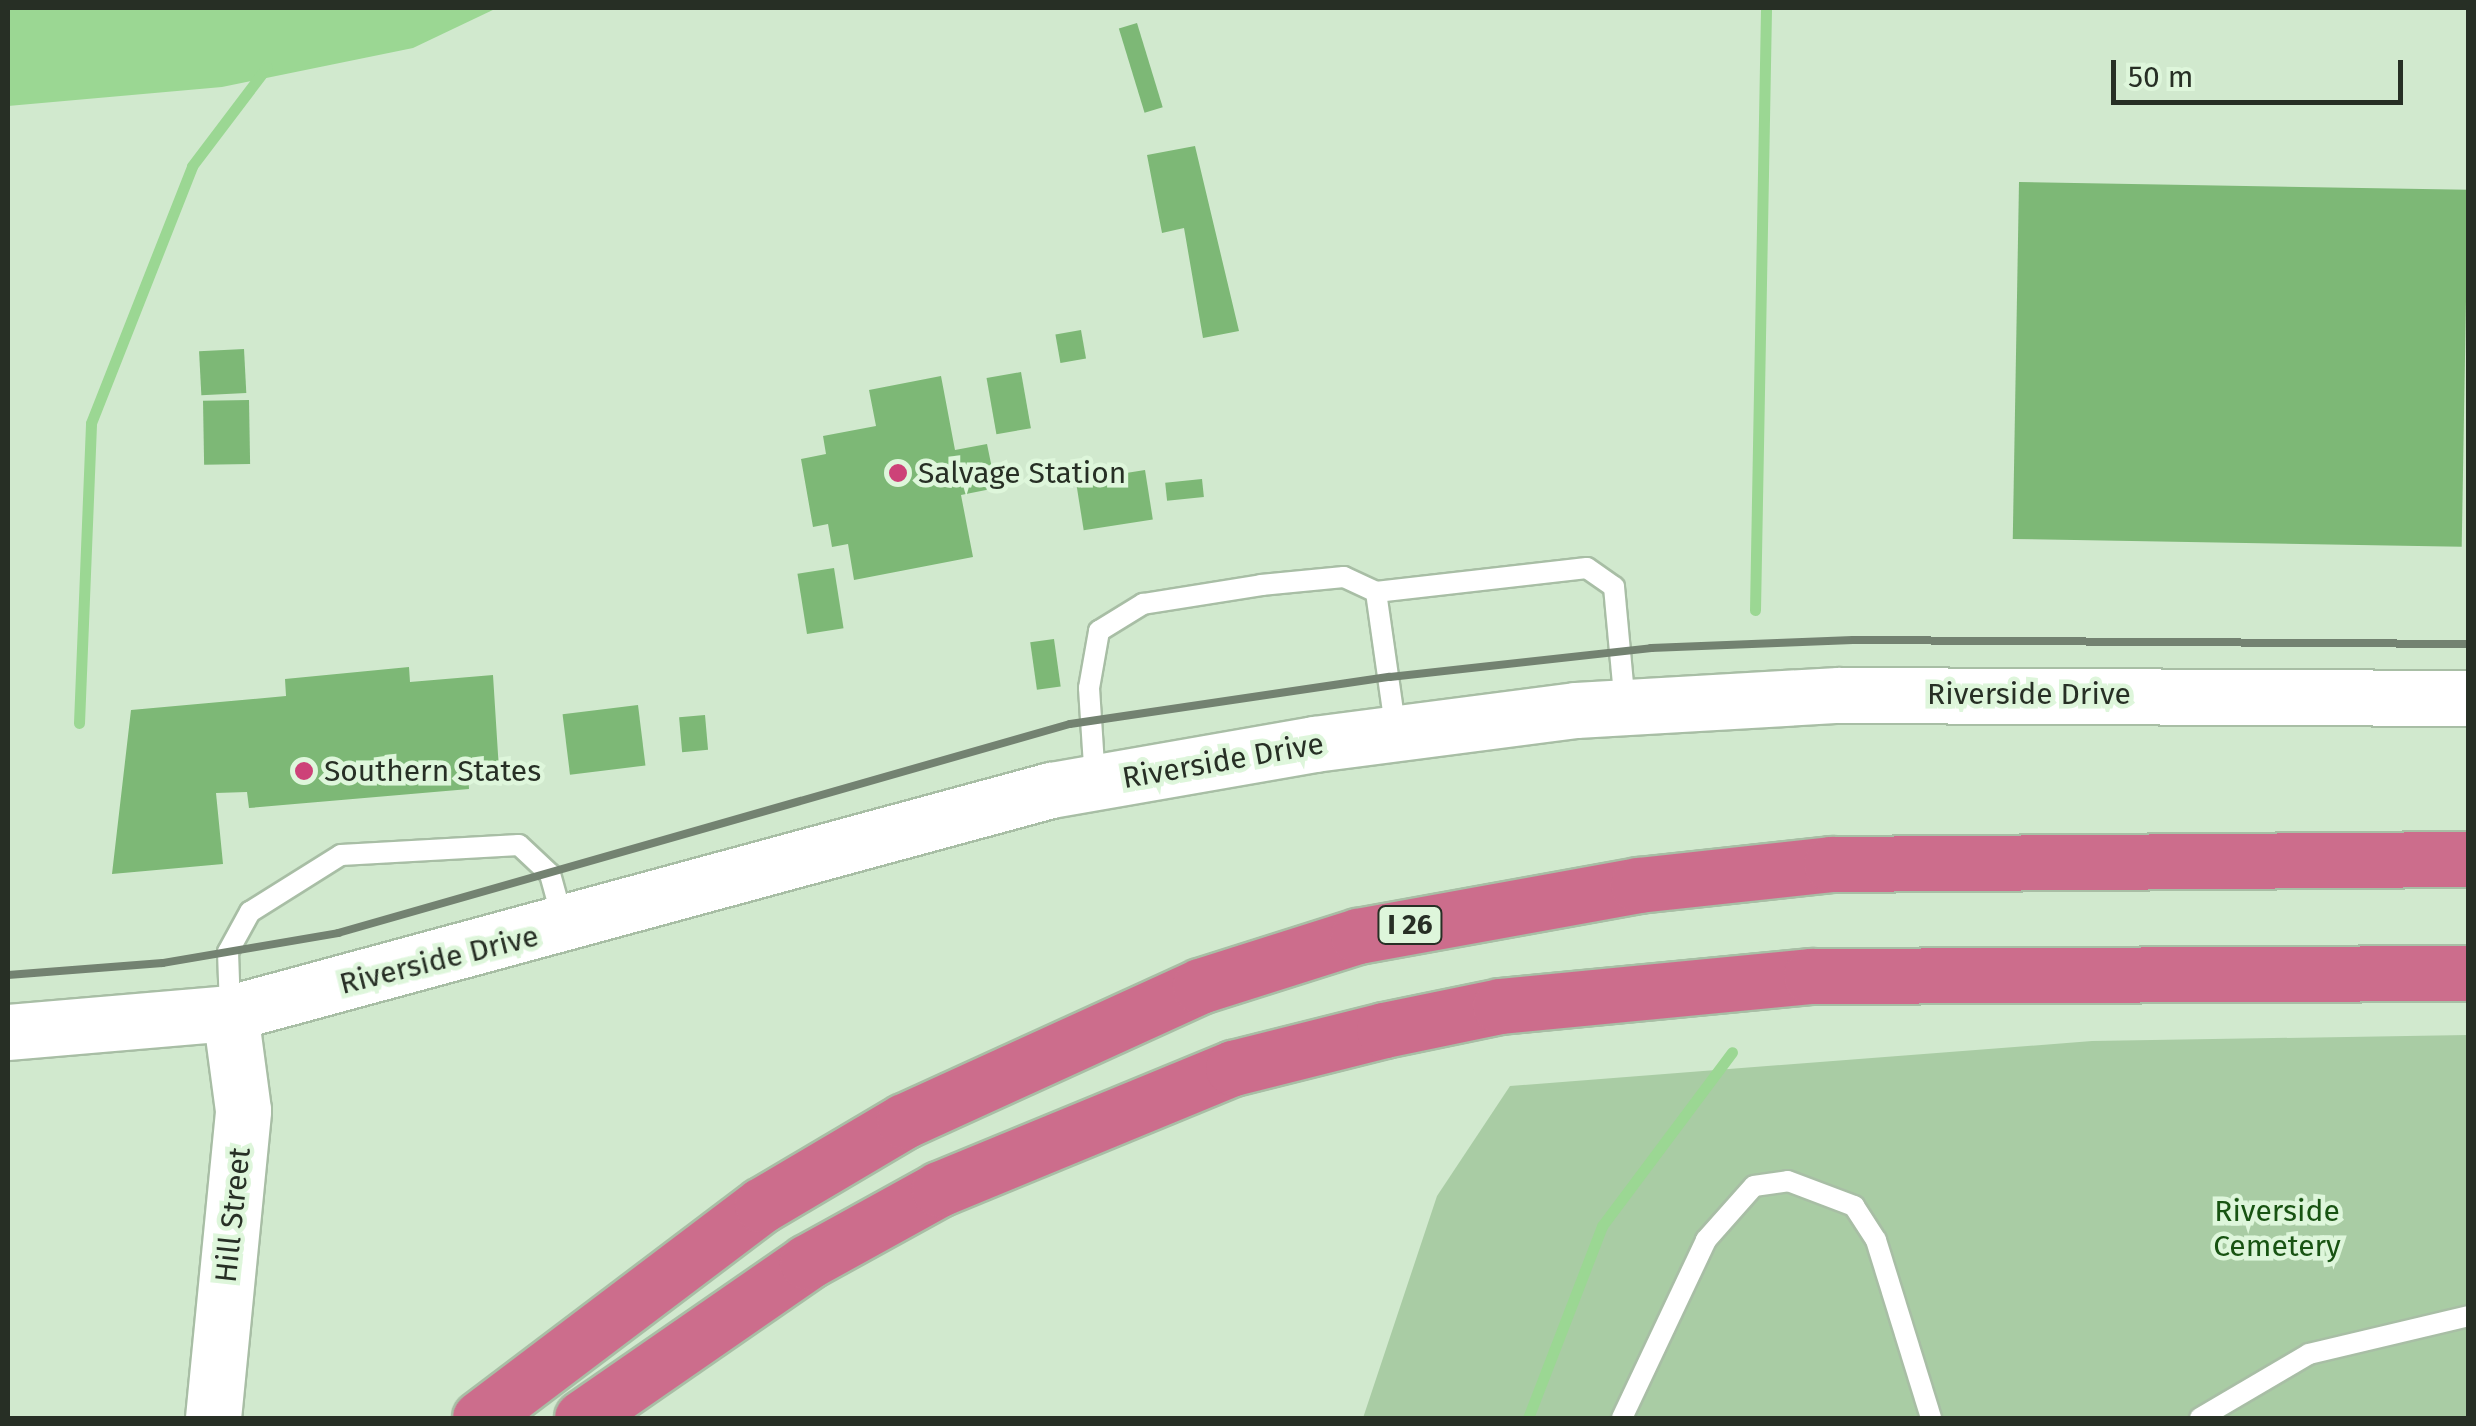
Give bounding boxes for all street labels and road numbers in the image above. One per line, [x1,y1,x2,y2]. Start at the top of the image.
street label: Riverside Drive [1927,676,2131,712]
street label: Riverside Drive [1120,726,1326,796]
road number: I 26 [1375,902,1445,948]
street label: Riverside Drive [336,918,542,1002]
street label: Hill Street [208,1146,258,1284]

